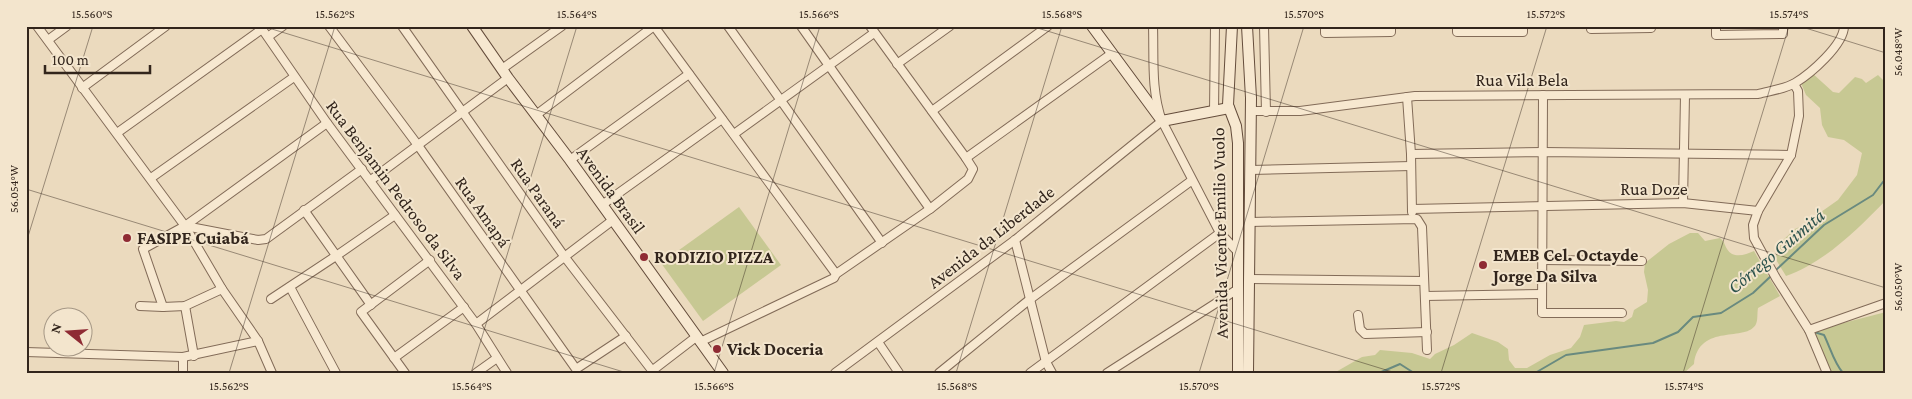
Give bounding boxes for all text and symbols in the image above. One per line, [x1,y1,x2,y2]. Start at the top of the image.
text: 15.560°S [72,7,113,21]
text: 15.562°S [315,7,355,21]
text: 15.564°S [557,7,597,21]
text: 15.566°S [799,7,839,21]
text: 15.568°S [1042,7,1082,21]
text: 15.570°S [1284,7,1324,21]
text: 15.572°S [1527,7,1566,21]
text: 15.574°S [1770,7,1809,21]
text: 56.048°W [1891,28,1905,76]
scale bar [45,42,150,74]
text: 100 m [52,52,89,68]
street label: Rua Vila Bela [1476,70,1568,90]
street label: Rua Benjamin Pedroso da Silva [321,96,470,284]
street label: Avenida Vicente Emilio Vuolo [1208,127,1232,339]
street label: Avenida Brasil [573,143,649,237]
street label: Rua Paraná [507,154,569,232]
text: 56.054°W [7,165,21,213]
street label: Rua Amapá [451,173,515,251]
street label: Rua Doze [1620,179,1688,199]
street label: Avenida da Liberdade [924,181,1058,292]
water label: Córrego Guimitá [1723,204,1829,298]
place label: FASIPE Cuiabá [137,228,249,248]
marker: FASIPE Cuiabá [121,232,133,244]
place label: EMEB Cel. Octayde Jorge Da Silva [1491,245,1638,286]
place label: RODIZIO PIZZA [654,247,774,267]
marker: RODIZIO PIZZA [638,251,650,263]
marker: EMEB Cel. Octayde Jorge Da Silva [1477,259,1489,271]
text: 56.050°W [1891,263,1905,311]
north arrow [42,306,92,356]
text: N [47,321,65,335]
place label: Vick Doceria [726,339,823,359]
marker: Vick Doceria [711,343,723,355]
text: 15.562°S [209,379,249,393]
text: 15.564°S [452,379,492,393]
text: 15.566°S [694,379,734,393]
text: 15.568°S [937,379,977,393]
text: 15.570°S [1179,379,1219,393]
text: 15.572°S [1422,379,1461,393]
text: 15.574°S [1665,379,1704,393]

